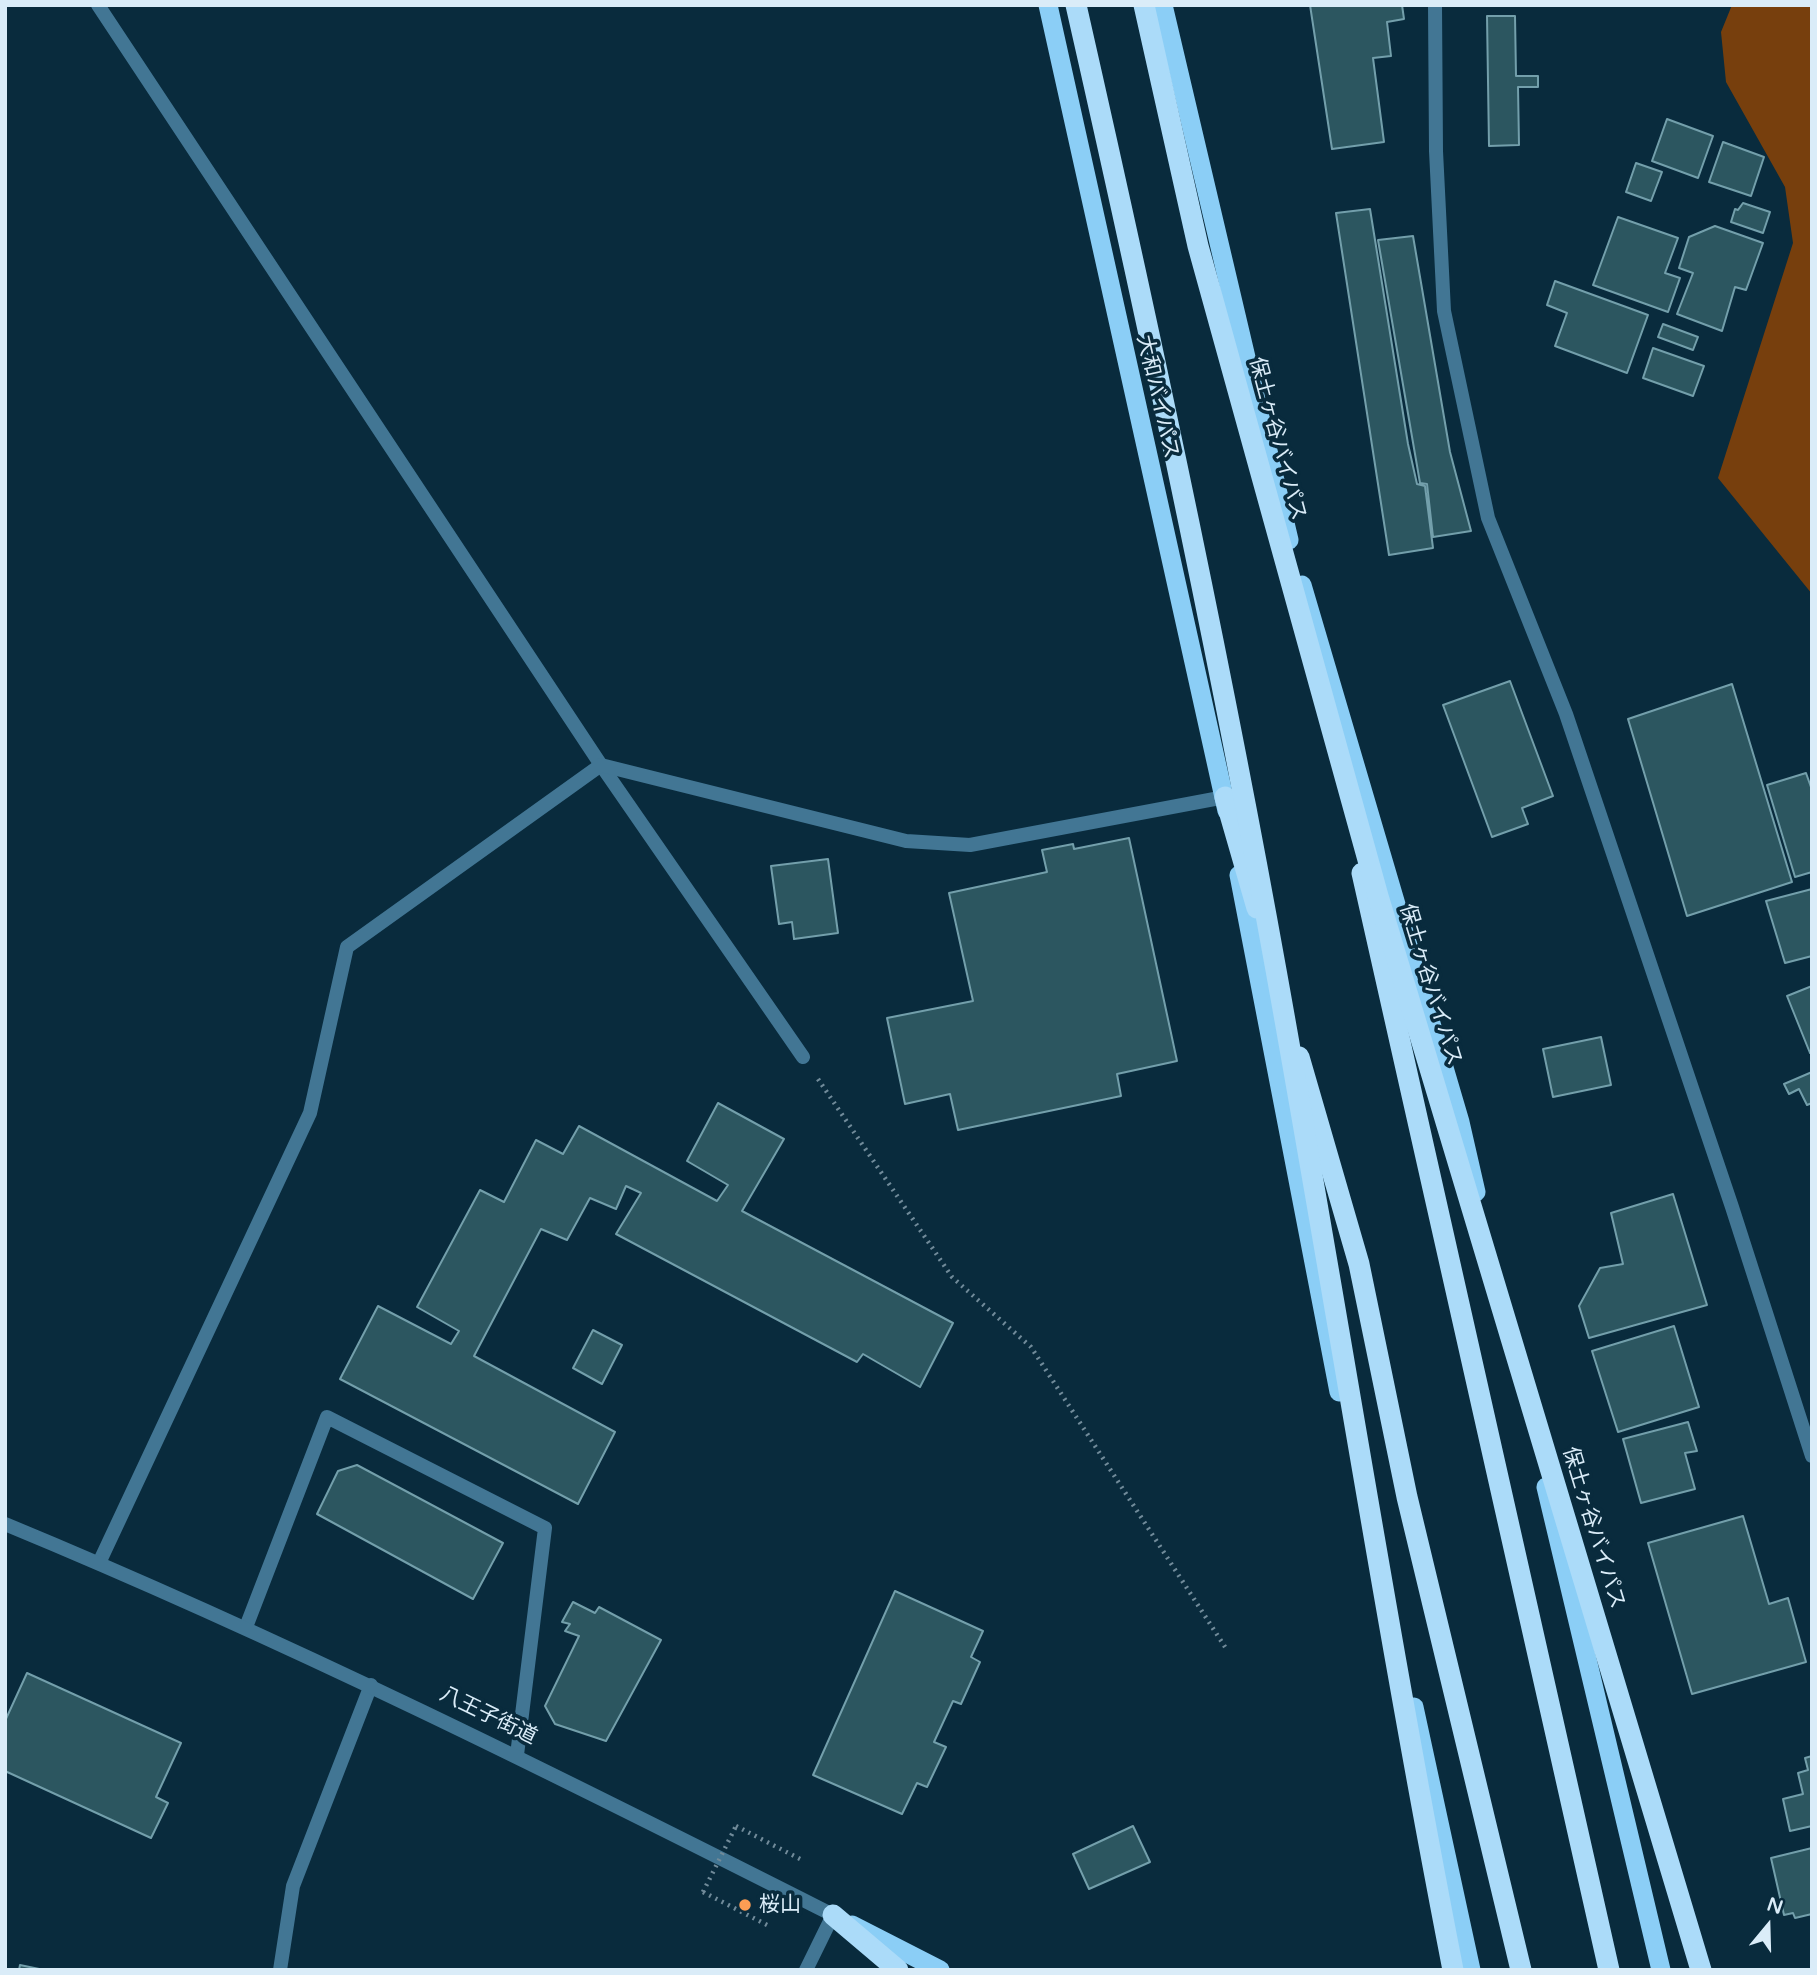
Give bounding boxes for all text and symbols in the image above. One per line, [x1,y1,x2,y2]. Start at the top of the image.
street label: 大和バイパス [1131,333,1183,461]
street label: 保土ヶ谷バイパス [1243,355,1311,523]
street label: 保土ヶ谷バイパス [1393,901,1467,1069]
street label: 保土ヶ谷バイパス [1556,1444,1630,1612]
street label: 八王子街道 [435,1682,541,1750]
north arrow [1733,1891,1803,1961]
place label: 桜山 [759,1892,801,1918]
text: N [1764,1893,1786,1919]
marker: 桜山 [737,1897,753,1913]

